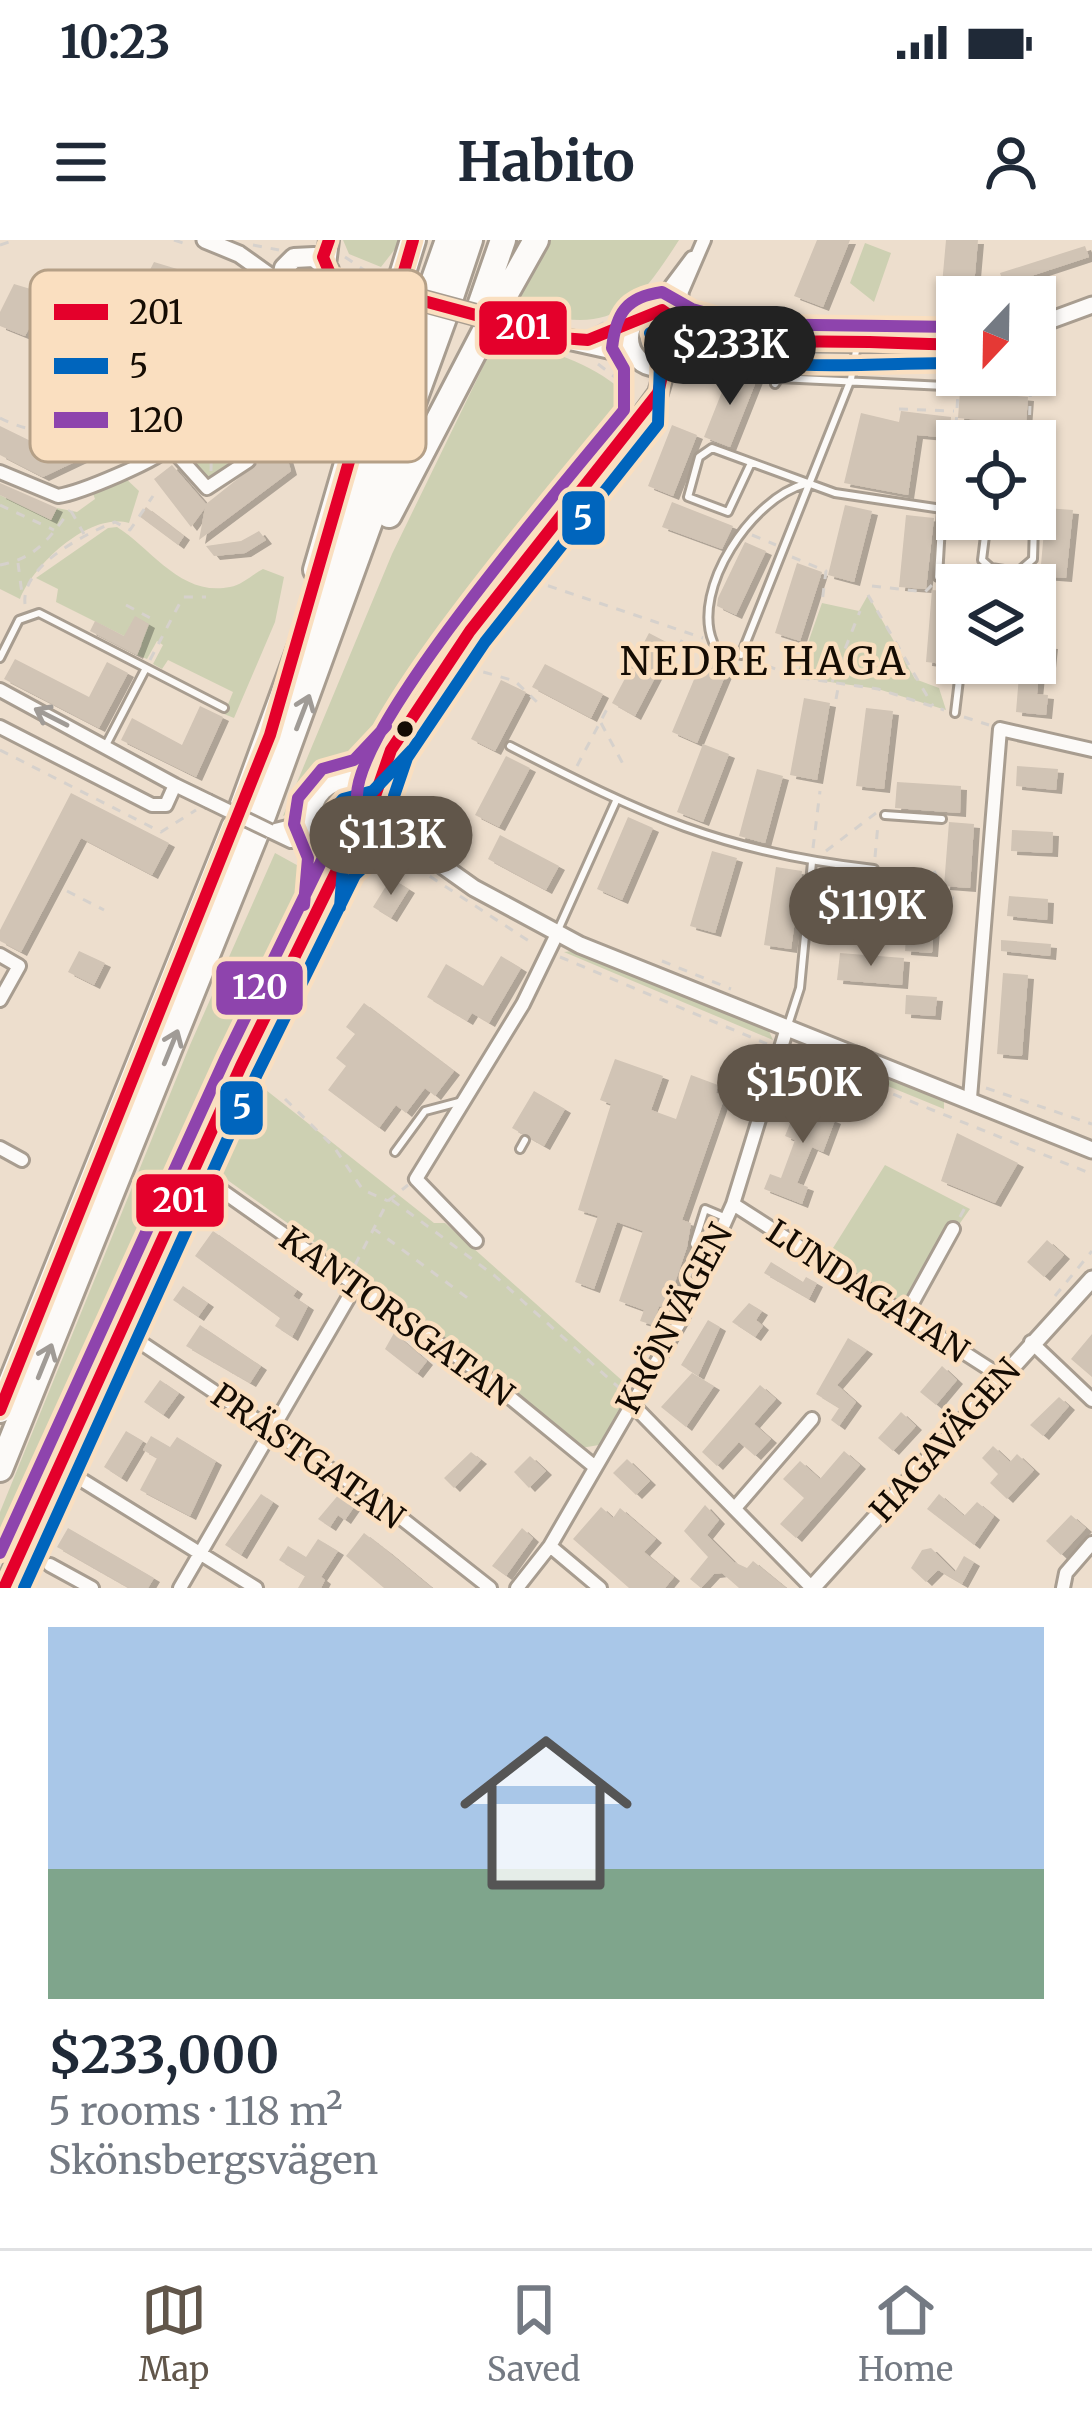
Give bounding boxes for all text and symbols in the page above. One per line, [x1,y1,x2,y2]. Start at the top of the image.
text: 10:23 [60,14,170,70]
text: Habito [457,128,635,196]
icon: menu [48,129,114,195]
icon: person [978,129,1044,195]
legend [30,270,426,462]
north arrow [936,276,1056,396]
map controls [936,276,1056,684]
text: 201 [129,292,183,333]
line badge: 201 [477,299,569,357]
pin: $233K [646,306,814,408]
text: 201 [496,307,550,348]
text: $233K [671,320,789,369]
text: 5 [129,346,148,387]
text: 120 [129,400,184,441]
button: locate [936,420,1056,540]
line badge: 5 [560,489,607,547]
text: 5 [573,498,593,539]
button: layers [936,564,1056,684]
district label: NEDRE HAGA [620,637,908,686]
one-way arrow [293,694,315,731]
one-way arrow [34,704,70,727]
unlabelled marker [394,718,416,740]
pin: $113K [307,796,475,898]
text: $113K [336,810,446,859]
pin: $119K [787,867,955,969]
text: $119K [816,881,926,930]
line badge: 120 [214,959,305,1017]
text: 120 [232,967,288,1008]
one-way arrow [162,1030,183,1067]
pin: $150K [719,1044,887,1146]
text: $150K [744,1058,862,1107]
line badge: 5 [218,1079,265,1137]
text: 5 [232,1087,252,1128]
line badge: 201 [134,1172,226,1229]
text: 201 [153,1180,207,1221]
street label: LUNDAGATAN [759,1211,976,1372]
street label: KRÖNVÄGEN [607,1216,742,1420]
street label: KANTORSGATAN [272,1218,522,1415]
one-way arrow [36,1343,57,1380]
street label: HAGAVÄGEN [862,1350,1029,1530]
street label: PRÄSTGATAN [203,1375,412,1538]
icon: home [438,1705,654,1921]
text: $233,000 [48,2023,279,2087]
text: 5 rooms · 118 m² [48,2087,343,2136]
text: Skönsbergsvägen [48,2136,378,2185]
tab: Map [139,2277,209,2390]
tab: Saved [487,2277,580,2390]
tab: Home [858,2277,953,2390]

